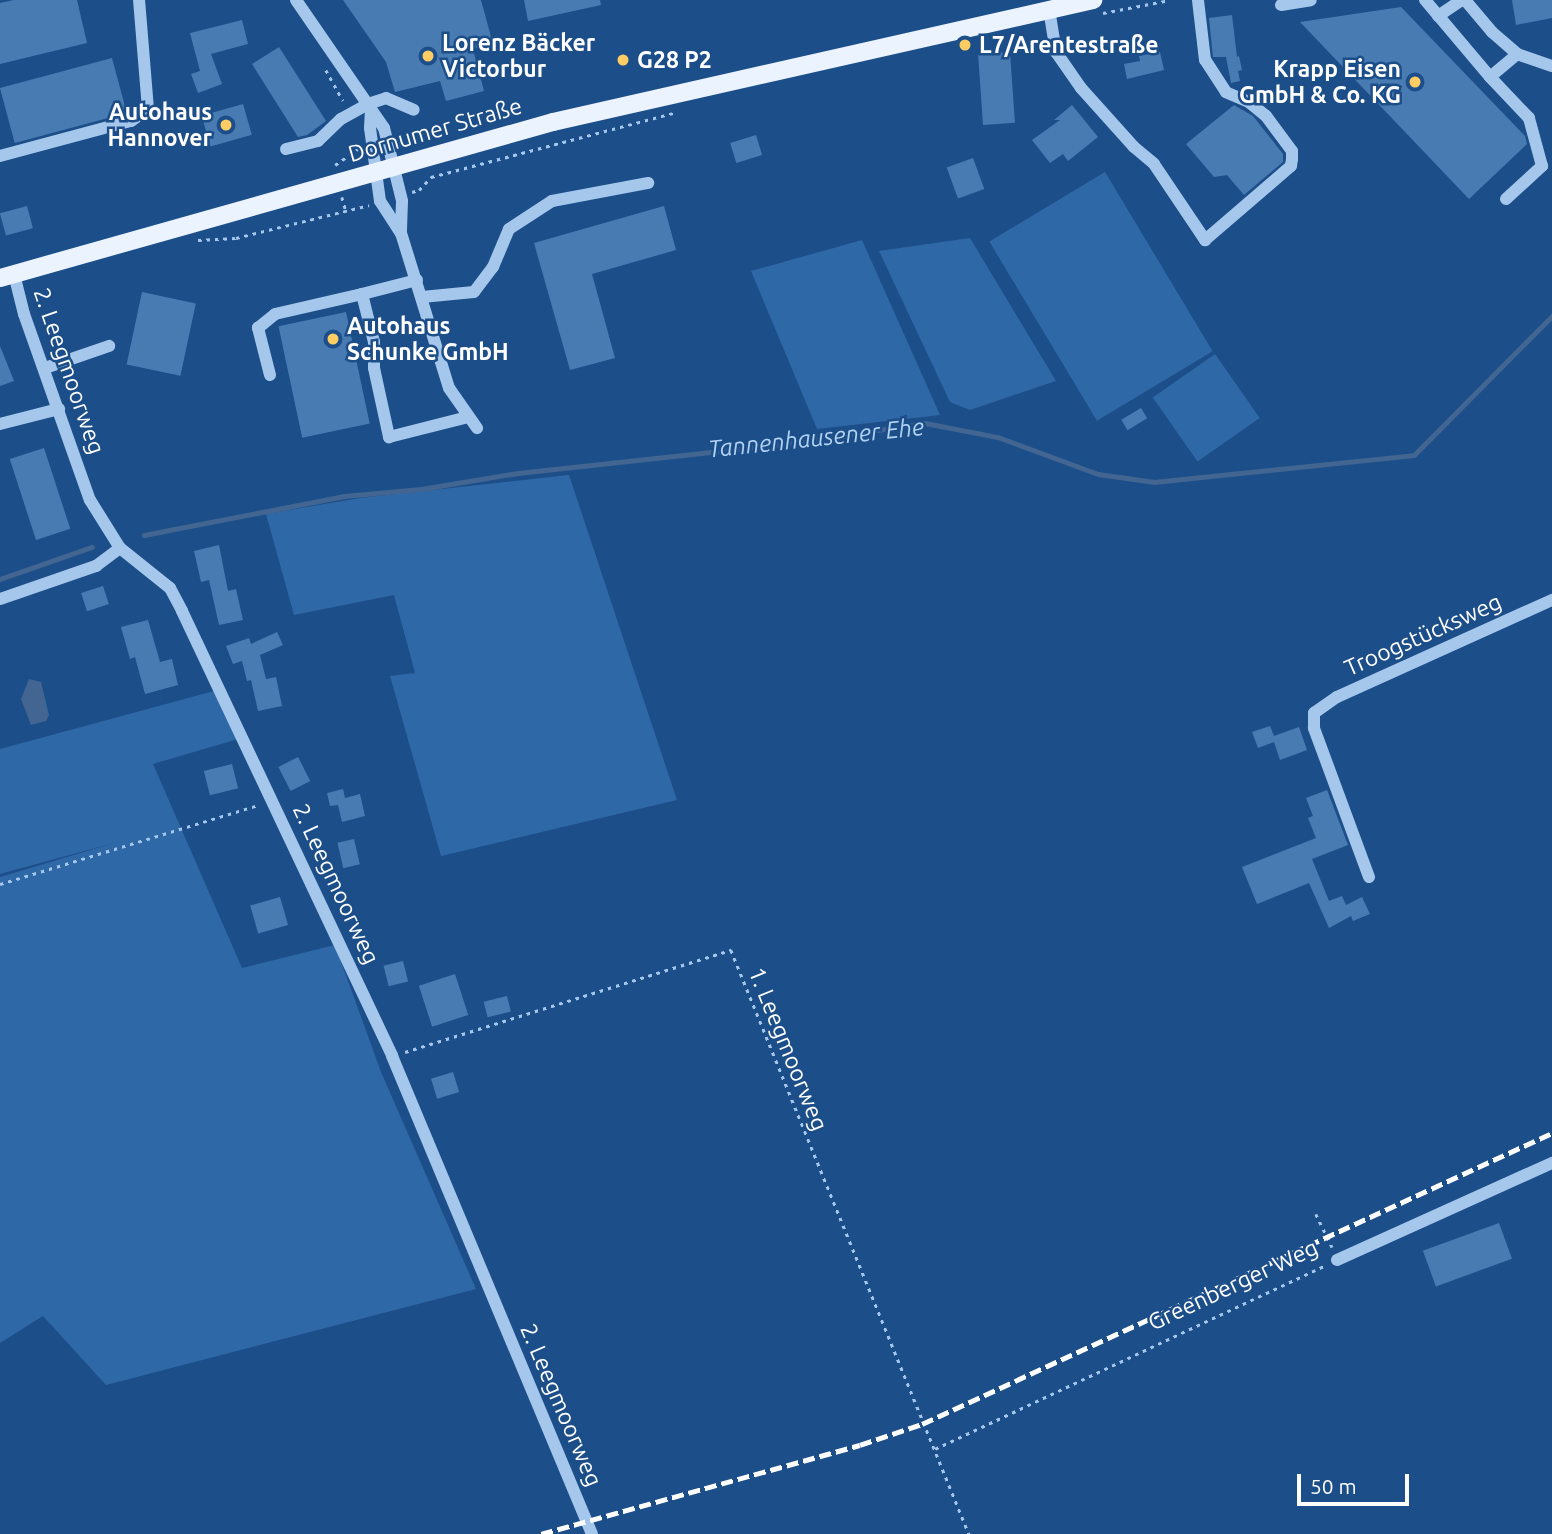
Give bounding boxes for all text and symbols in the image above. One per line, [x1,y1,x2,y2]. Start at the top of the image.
place label: Lorenz Bäcker Victorbur [442,29,595,83]
place label: L7/Arentestraße [979,31,1158,59]
marker: L7/Arentestraße [957,37,973,53]
place label: G28 P2 [637,46,712,74]
marker: Lorenz Bäcker Victorbur [420,48,436,64]
marker: G28 P2 [615,52,631,68]
place label: Krapp Eisen GmbH & Co. KG [1239,55,1401,109]
marker: Krapp Eisen GmbH & Co. KG [1407,74,1423,90]
street label: Dornumer Straße [345,92,525,168]
place label: Autohaus Hannover [108,98,212,152]
marker: Autohaus Hannover [218,117,234,133]
street label: 2. Leegmoorweg [28,284,110,458]
place label: Autohaus Schunke GmbH [347,312,509,366]
marker: Autohaus Schunke GmbH [325,331,341,347]
water label: Tannenhausener Ehe [707,412,925,464]
street label: Troogstücksweg [1340,588,1506,682]
street label: 2. Leegmoorweg [287,799,385,969]
street label: 1. Leegmoorweg [743,963,833,1135]
street label: Greenberger Weg [1144,1234,1322,1336]
street label: 2. Leegmoorweg [514,1320,608,1490]
scale bar [1300,1460,1412,1504]
text: 50 m [1310,1474,1357,1498]

